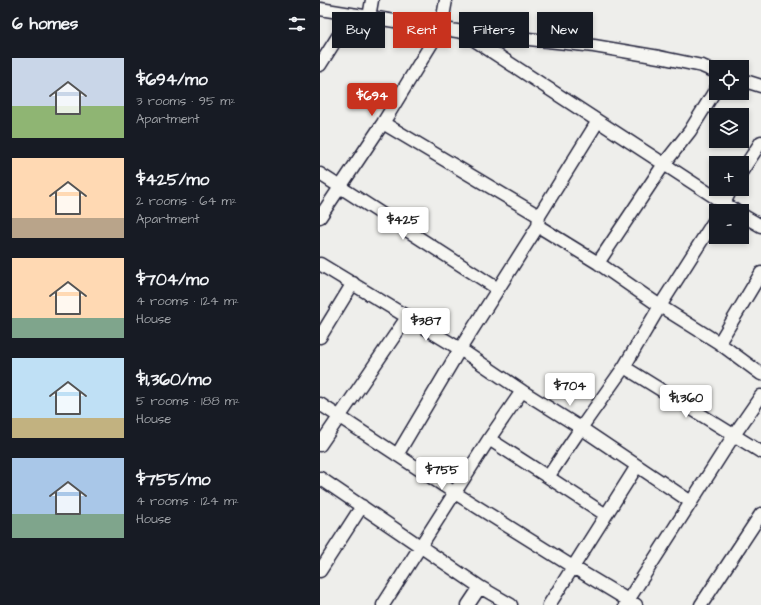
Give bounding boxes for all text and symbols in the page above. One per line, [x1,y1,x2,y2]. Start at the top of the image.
text: 6 homes [12,12,78,36]
chip: Buy [332,12,385,48]
chip: Rent [393,12,451,48]
chip: Filters [459,12,529,48]
chip: New [537,12,593,48]
icon: filters [286,13,308,35]
map controls [709,60,749,244]
button: locate [709,60,749,100]
text: $694/mo [136,68,208,92]
icon: home [44,74,92,122]
pin: $694 [348,83,396,117]
text: $694 [356,87,388,105]
text: 3 rooms · 95 m² [136,92,235,110]
button: layers [709,108,749,148]
text: Apartment [136,110,200,128]
button: + [709,156,749,196]
text: $425/mo [136,168,209,192]
icon: home [44,174,92,222]
text: 2 rooms · 64 m² [136,192,237,210]
button: − [709,204,749,244]
pin: $425 [379,207,427,241]
text: Apartment [136,210,200,228]
text: $425 [387,211,419,229]
text: $704/mo [136,268,209,292]
icon: home [44,274,92,322]
text: 4 rooms · 124 m² [136,292,239,310]
pin: $387 [402,308,450,342]
text: House [136,310,171,328]
text: $387 [411,312,441,330]
text: $1,360/mo [136,368,211,392]
pin: $704 [546,373,594,407]
icon: home [44,374,92,422]
text: $704 [554,377,586,395]
pin: $1,360 [653,385,719,419]
text: $1,360 [669,389,703,407]
text: 5 rooms · 188 m² [136,392,240,410]
text: House [136,410,171,428]
pin: $755 [418,457,466,491]
text: $755 [425,461,459,479]
text: $755/mo [136,468,211,492]
icon: home [44,474,92,522]
text: 4 rooms · 124 m² [136,492,239,510]
text: House [136,510,171,528]

